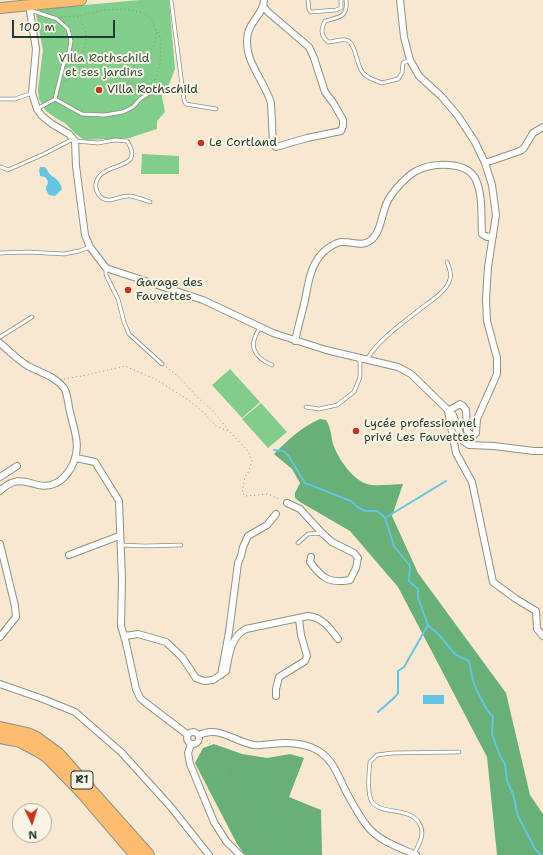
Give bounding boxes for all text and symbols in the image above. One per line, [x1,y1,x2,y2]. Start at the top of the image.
scale bar [14,12,117,38]
text: 100 m [19,19,55,35]
park label: Villa Rothschild et ses jardins [59,52,149,80]
place label: Villa Rothschild [107,83,198,97]
marker: Villa Rothschild [94,85,104,95]
place label: Le Cortland [209,136,277,150]
marker: Le Cortland [196,138,206,148]
place label: Garage des Fauvettes [136,276,203,304]
marker: Garage des Fauvettes [123,285,133,295]
place label: Lycée professionnel privé Les Fauvettes [364,417,476,445]
marker: Lycée professionnel privé Les Fauvettes [351,426,361,436]
road number: R1 [71,771,93,789]
north arrow [12,803,52,843]
text: N [28,827,38,842]

